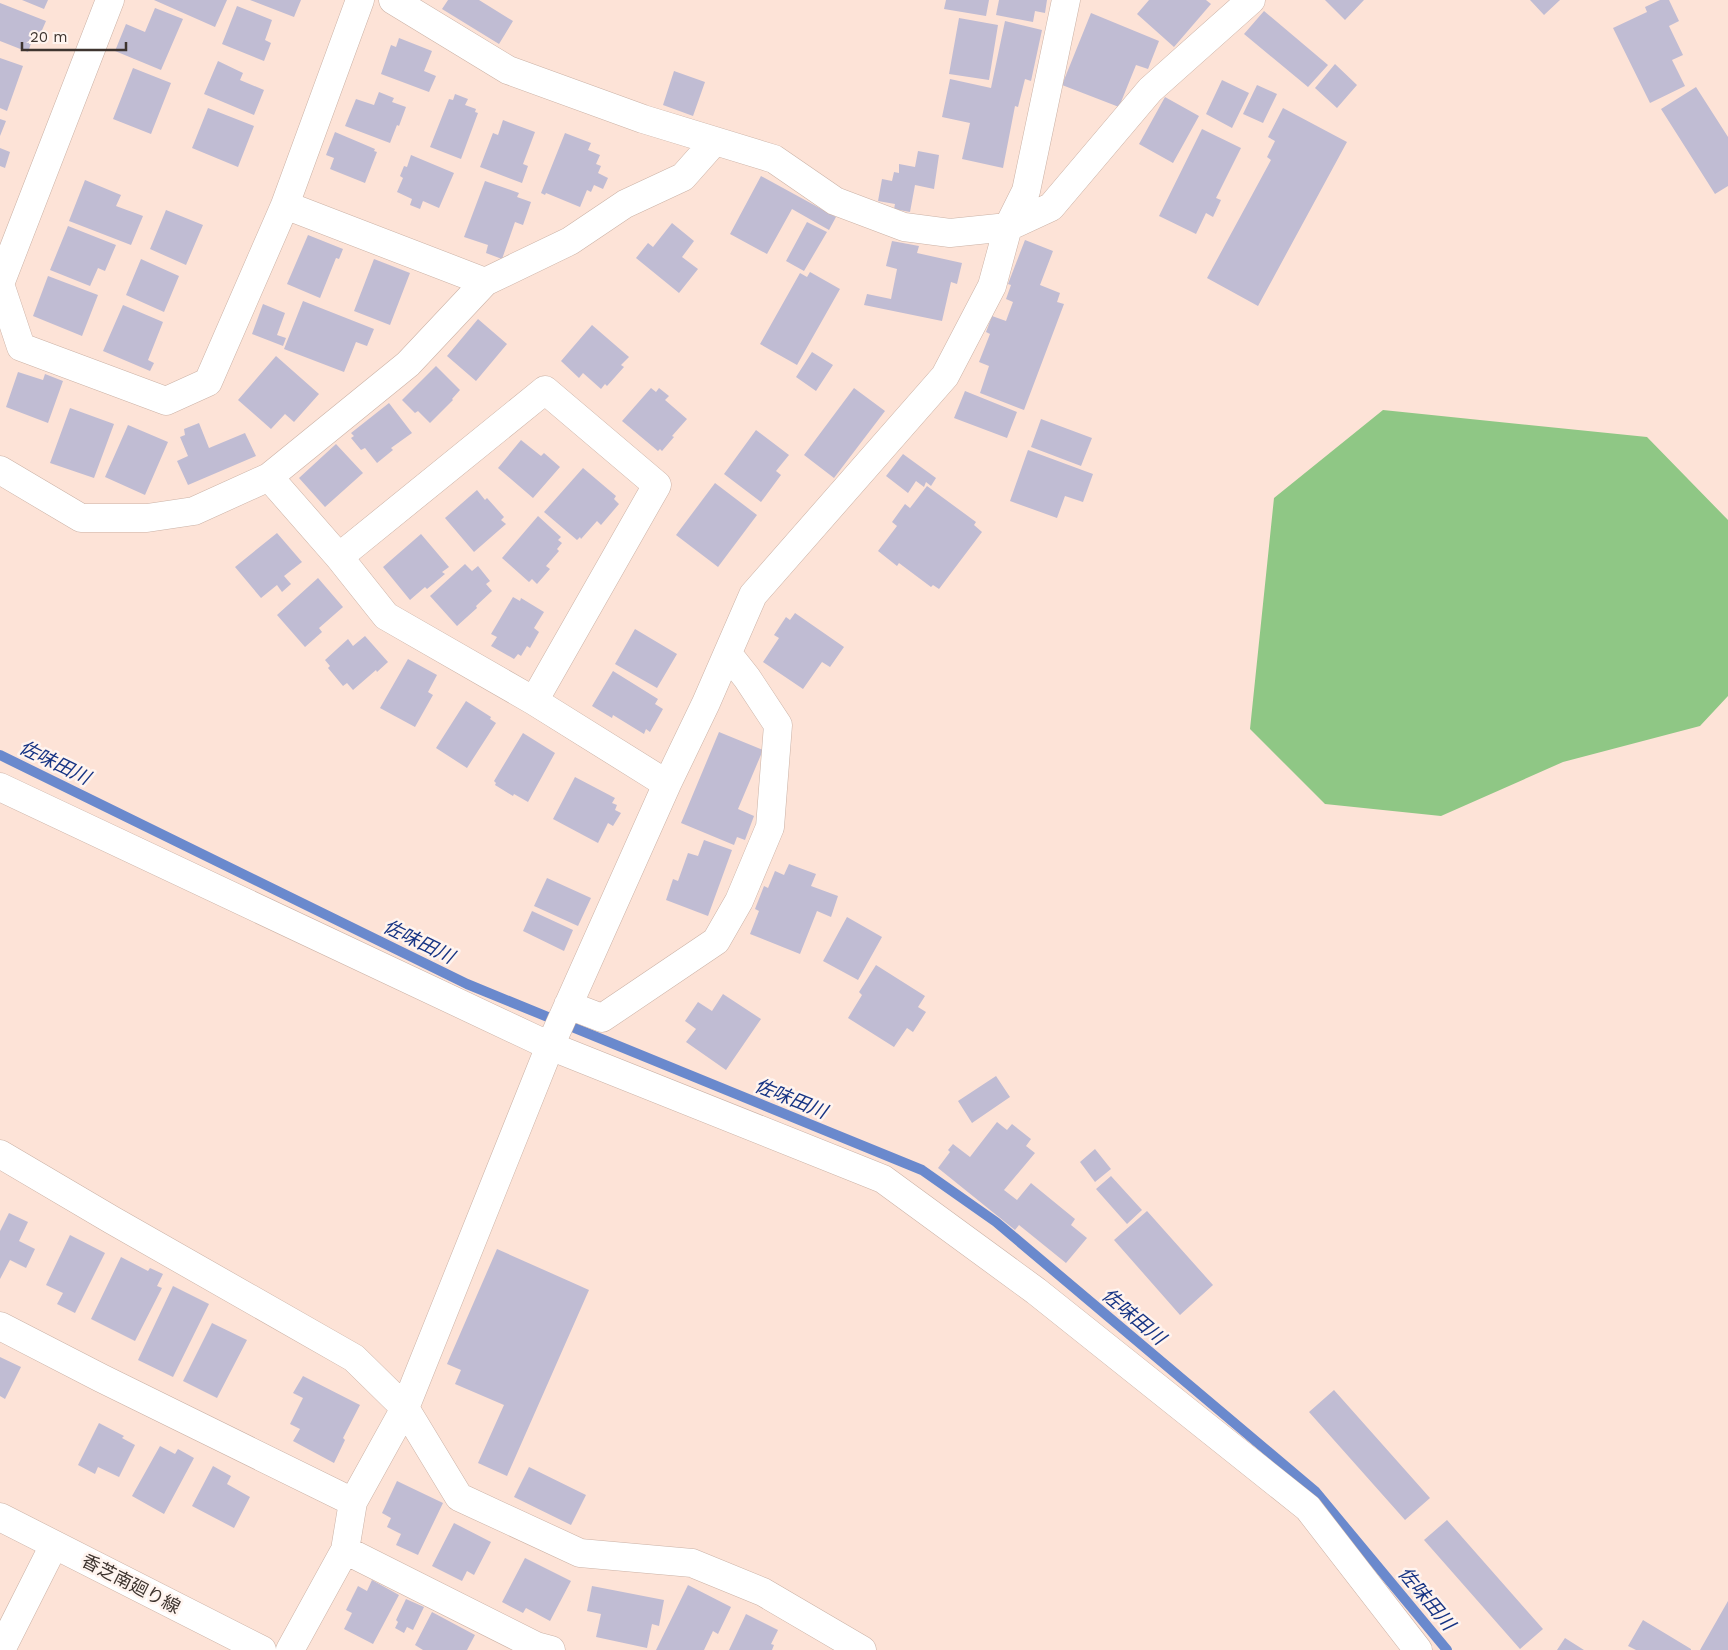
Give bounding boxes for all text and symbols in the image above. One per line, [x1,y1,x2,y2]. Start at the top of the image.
scale bar [22,20,126,52]
text: 20 m [30,28,68,46]
water label: 佐味田川 [16,735,96,790]
water label: 佐味田川 [380,914,460,969]
water label: 佐味田川 [751,1074,832,1124]
water label: 佐味田川 [1097,1283,1172,1351]
street label: 香芝南廻り線 [78,1550,184,1617]
water label: 佐味田川 [1393,1562,1461,1636]

